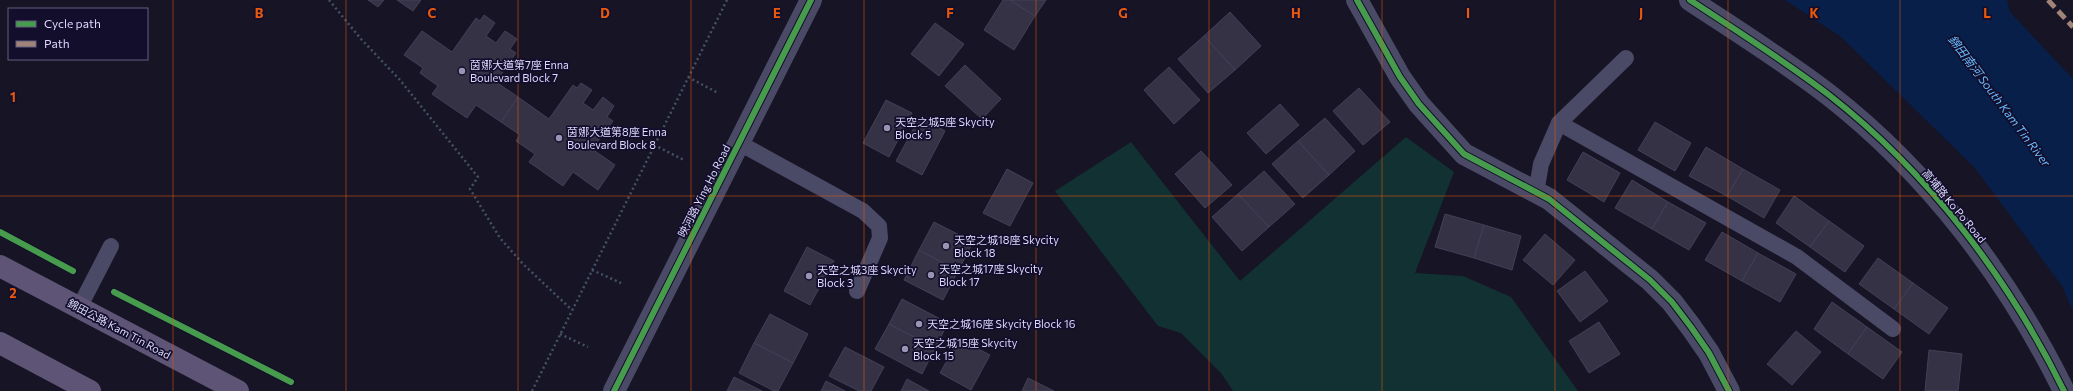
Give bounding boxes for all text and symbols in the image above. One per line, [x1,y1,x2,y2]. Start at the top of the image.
text: B [255,5,264,21]
text: C [428,5,437,21]
text: D [600,5,610,21]
text: E [773,5,781,21]
text: F [946,5,954,21]
text: G [1118,5,1128,21]
text: H [1291,5,1301,21]
text: I [1466,5,1470,21]
text: J [1639,5,1643,21]
text: K [1809,5,1819,21]
text: L [1983,5,1991,21]
legend [8,8,148,60]
text: Cycle path [44,16,101,30]
water label: 錦田南河 South Kam Tin River [1946,32,2054,170]
text: Path [44,36,70,50]
place label: 茵娜大道第7座 Enna Boulevard Block 7 [470,58,569,84]
marker: 茵娜大道第7座 Enna Boulevard Block 7 [457,66,467,76]
text: 1 [10,89,16,105]
place label: 天空之城5座 Skycity Block 5 [895,115,995,141]
marker: 天空之城5座 Skycity Block 5 [882,123,892,133]
place label: 茵娜大道第8座 Enna Boulevard Block 8 [567,125,667,151]
marker: 茵娜大道第8座 Enna Boulevard Block 8 [554,133,564,143]
street label: 映河路 Ying Ho Road [675,142,733,239]
street label: 高埔路 Ko Po Road [1920,166,1989,245]
place label: 天空之城18座 Skycity Block 18 [954,233,1059,259]
marker: 天空之城18座 Skycity Block 18 [941,241,951,251]
place label: 天空之城17座 Skycity Block 17 [939,262,1043,288]
place label: 天空之城3座 Skycity Block 3 [817,263,917,289]
marker: 天空之城17座 Skycity Block 17 [926,270,936,280]
marker: 天空之城3座 Skycity Block 3 [804,271,814,281]
text: 2 [9,285,17,301]
street label: 錦田公路 Kam Tin Road [65,296,173,361]
place label: 天空之城16座 Skycity Block 16 [927,317,1076,330]
marker: 天空之城16座 Skycity Block 16 [914,319,924,329]
place label: 天空之城15座 Skycity Block 15 [913,336,1018,362]
marker: 天空之城15座 Skycity Block 15 [900,344,910,354]

